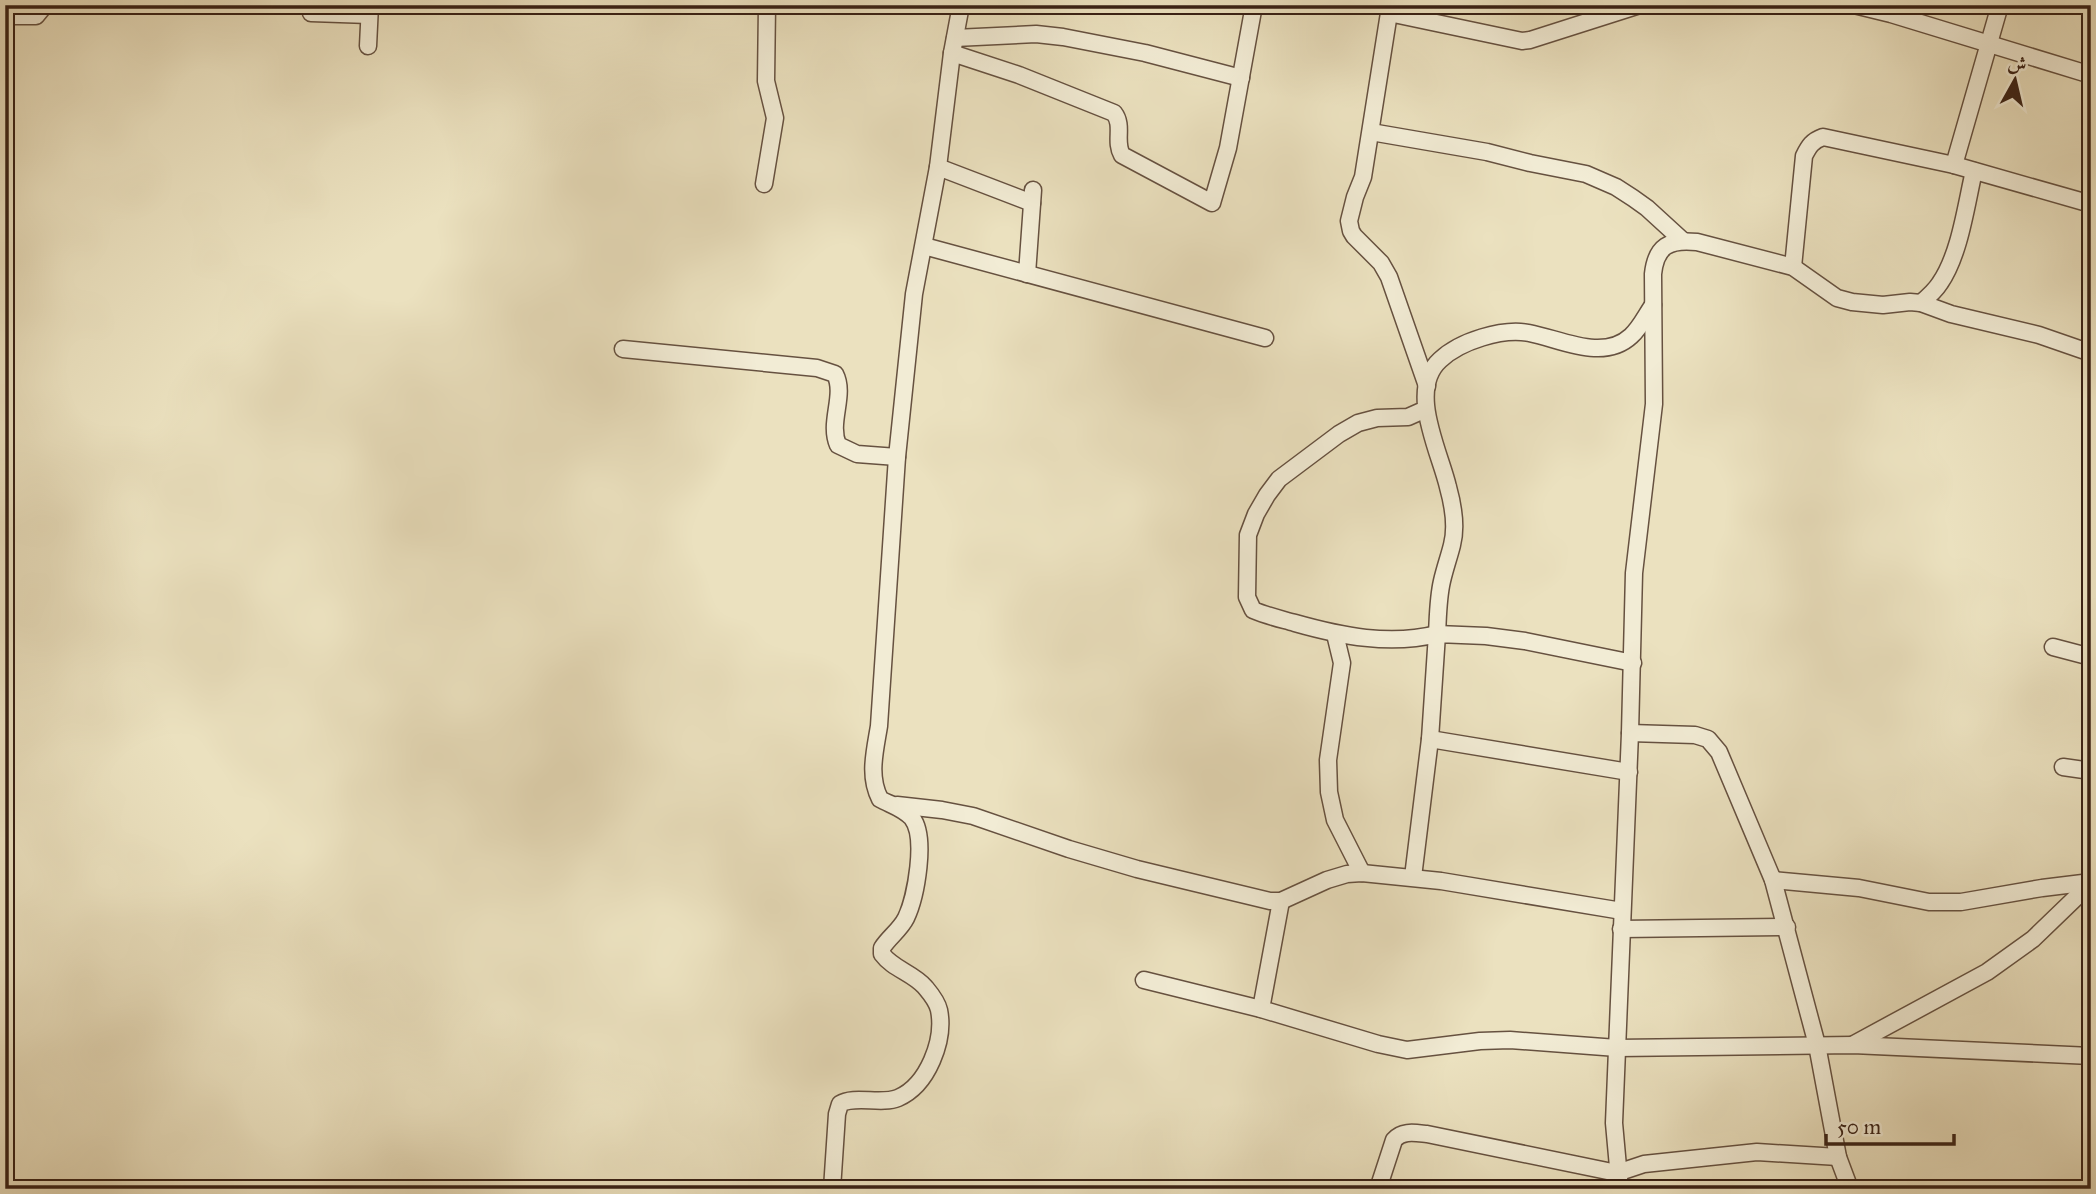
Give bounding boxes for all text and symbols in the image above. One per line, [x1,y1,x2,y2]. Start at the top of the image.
north arrow [1980,46,2050,116]
text: ش [2006,51,2028,76]
scale bar [1826,1103,1954,1147]
text: 50 m [1837,1114,1882,1140]

